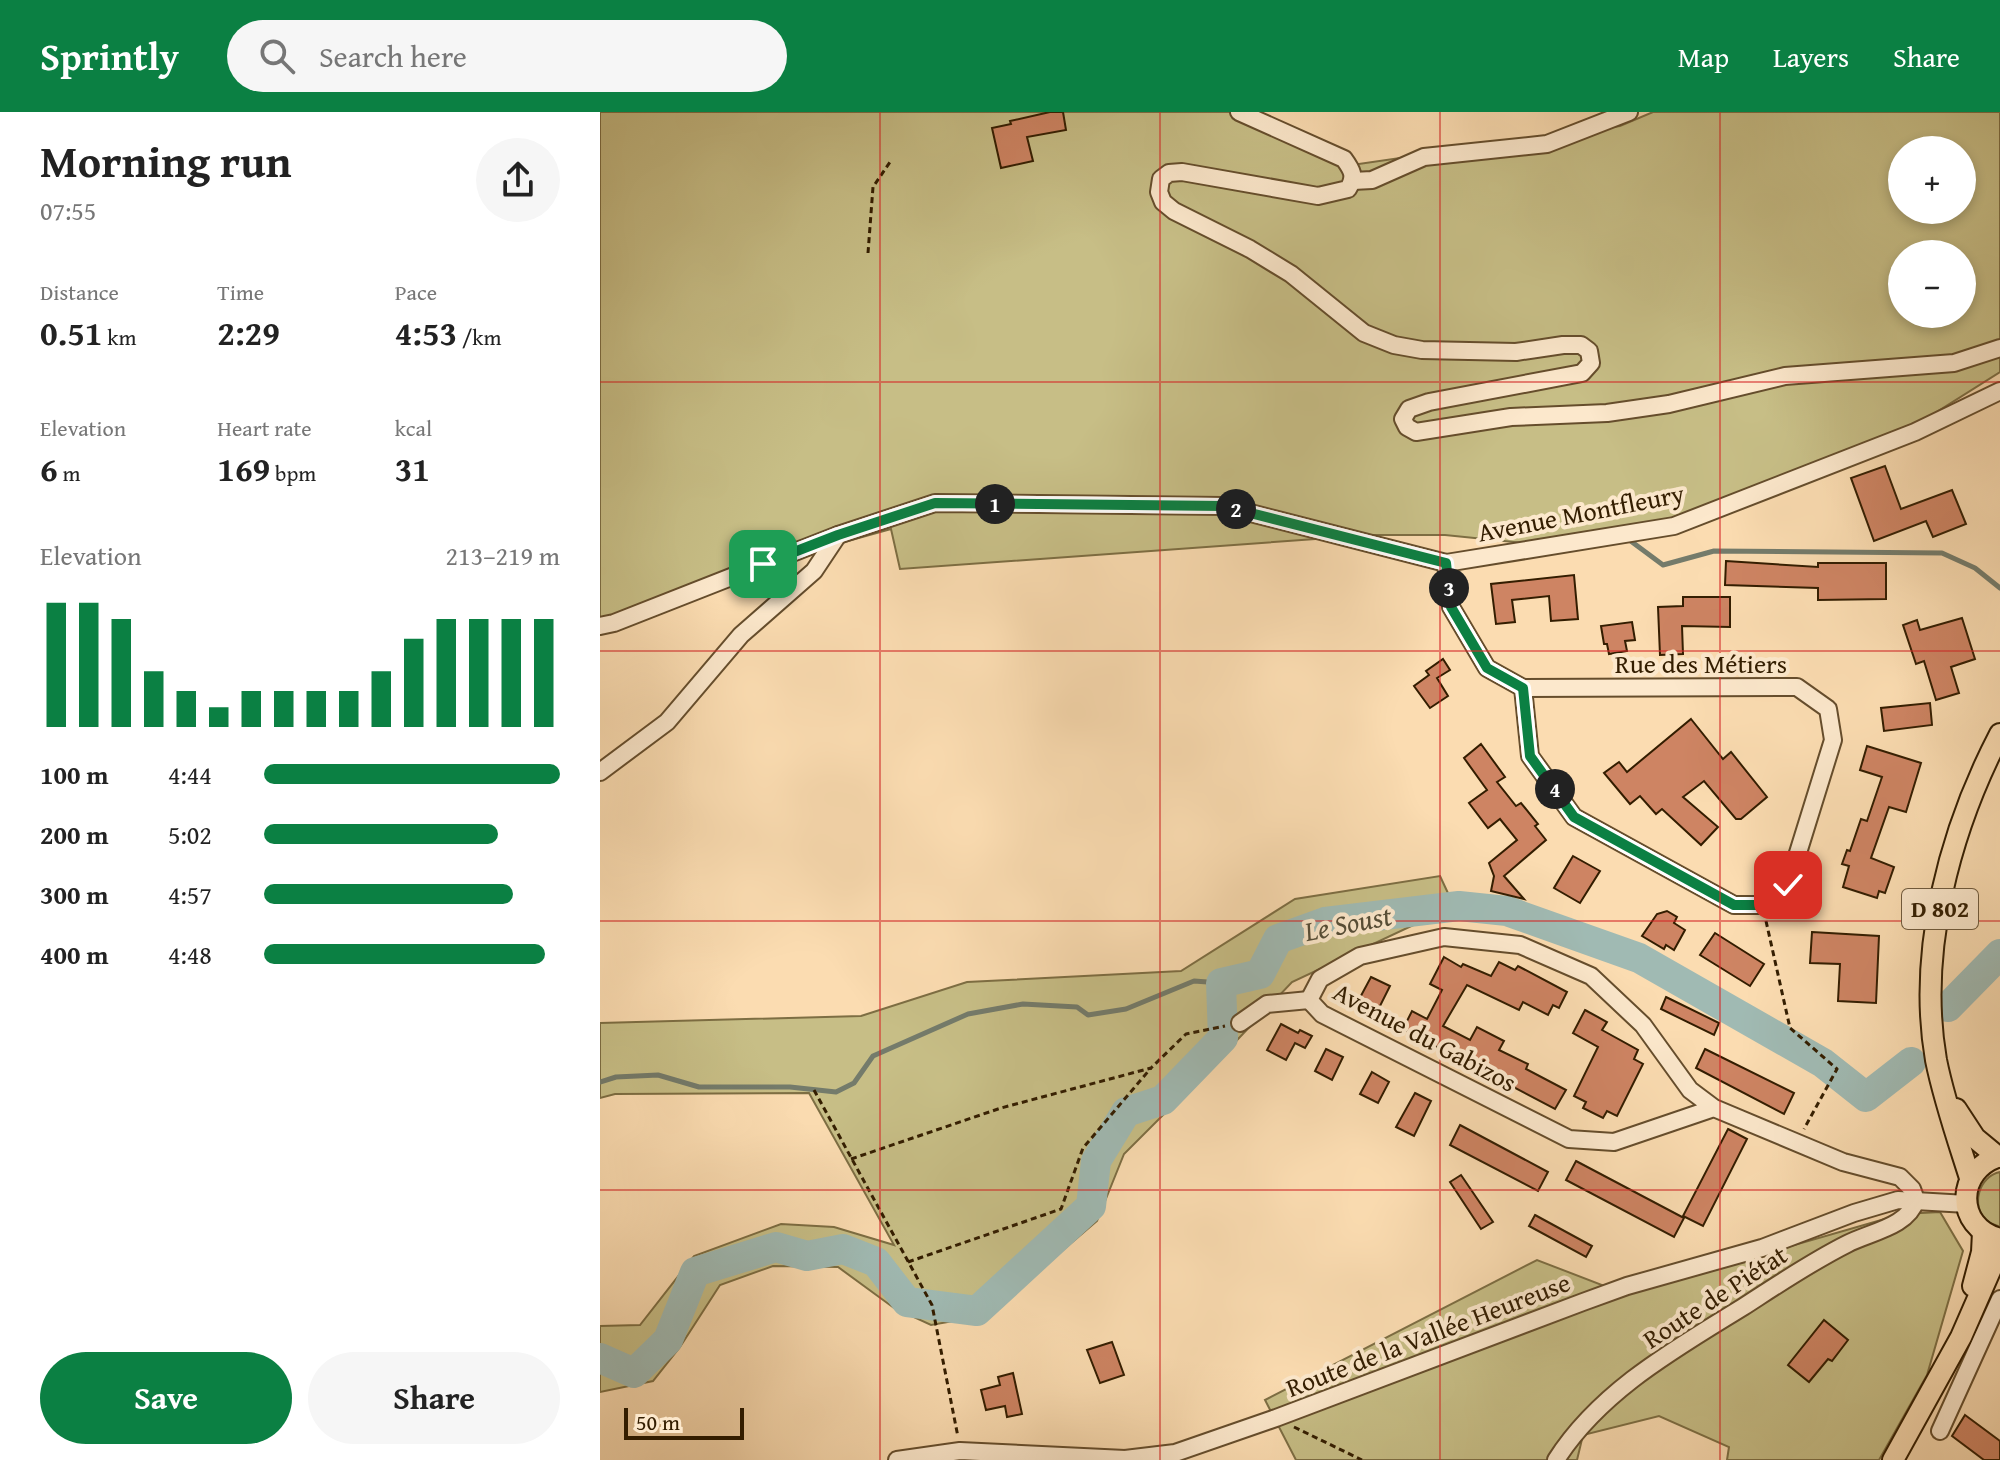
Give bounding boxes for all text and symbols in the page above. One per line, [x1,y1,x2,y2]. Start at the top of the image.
search box [227,20,787,92]
text: Sprintly [40,28,179,84]
icon: search [255,34,299,78]
text: Search here [319,34,467,78]
text: Map [1678,36,1729,77]
text: Layers [1773,36,1849,77]
text: Share [1893,36,1960,77]
text: Morning run [40,129,291,193]
map controls [1888,136,1976,328]
button: + [1888,136,1976,224]
button: share [476,138,560,222]
text: 07:55 [40,191,96,230]
button: − [1888,240,1976,328]
text: Distance [40,276,119,308]
text: Time [217,276,264,308]
text: Pace [395,276,437,308]
text: 0.51 [40,308,102,357]
text: 2:29 [217,308,280,357]
text: 4:53 [395,308,457,357]
text: km [102,321,136,353]
text: /km [457,321,502,353]
text: Elevation [40,412,126,444]
text: Heart rate [217,412,312,444]
text: kcal [395,412,432,444]
text: 6 [40,444,58,493]
text: 169 [217,444,270,493]
text: 31 [395,444,430,493]
text: m [58,457,80,489]
text: bpm [270,457,316,489]
street label: Avenue Montfleury [1474,473,1688,552]
pin: 1 [975,484,1015,524]
text: 1 [989,488,1001,520]
pin: 2 [1216,489,1256,529]
text: 2 [1230,493,1242,525]
pin [729,530,797,598]
text: Elevation [40,536,142,575]
text: 213–219 m [446,536,560,575]
icon: arrive [741,542,785,586]
pin: 3 [1429,568,1469,608]
text: 3 [1443,572,1455,604]
street label: Rue des Métiers [1615,644,1787,683]
text: 100 m [40,755,108,794]
text: 4:44 [168,755,212,794]
pin: 4 [1535,769,1575,809]
text: 4 [1549,773,1561,805]
text: 200 m [40,815,108,854]
text: 5:02 [168,815,212,854]
pin [1754,851,1822,919]
icon: check [1766,863,1810,907]
text: 300 m [40,875,108,914]
text: 4:57 [168,875,212,914]
road number: D 802 [1902,889,1978,929]
water label: Le Soust [1300,894,1396,951]
text: 400 m [40,935,108,974]
text: 4:48 [168,935,212,974]
street label: Avenue du Gabizos [1327,972,1524,1101]
street label: Route de Piétat [1635,1235,1795,1358]
street label: Route de la Vallée Heureuse [1280,1262,1576,1407]
button: Save [40,1352,292,1444]
button: Share [308,1352,560,1444]
scale bar [624,1404,744,1440]
text: 50 m [636,1406,680,1438]

